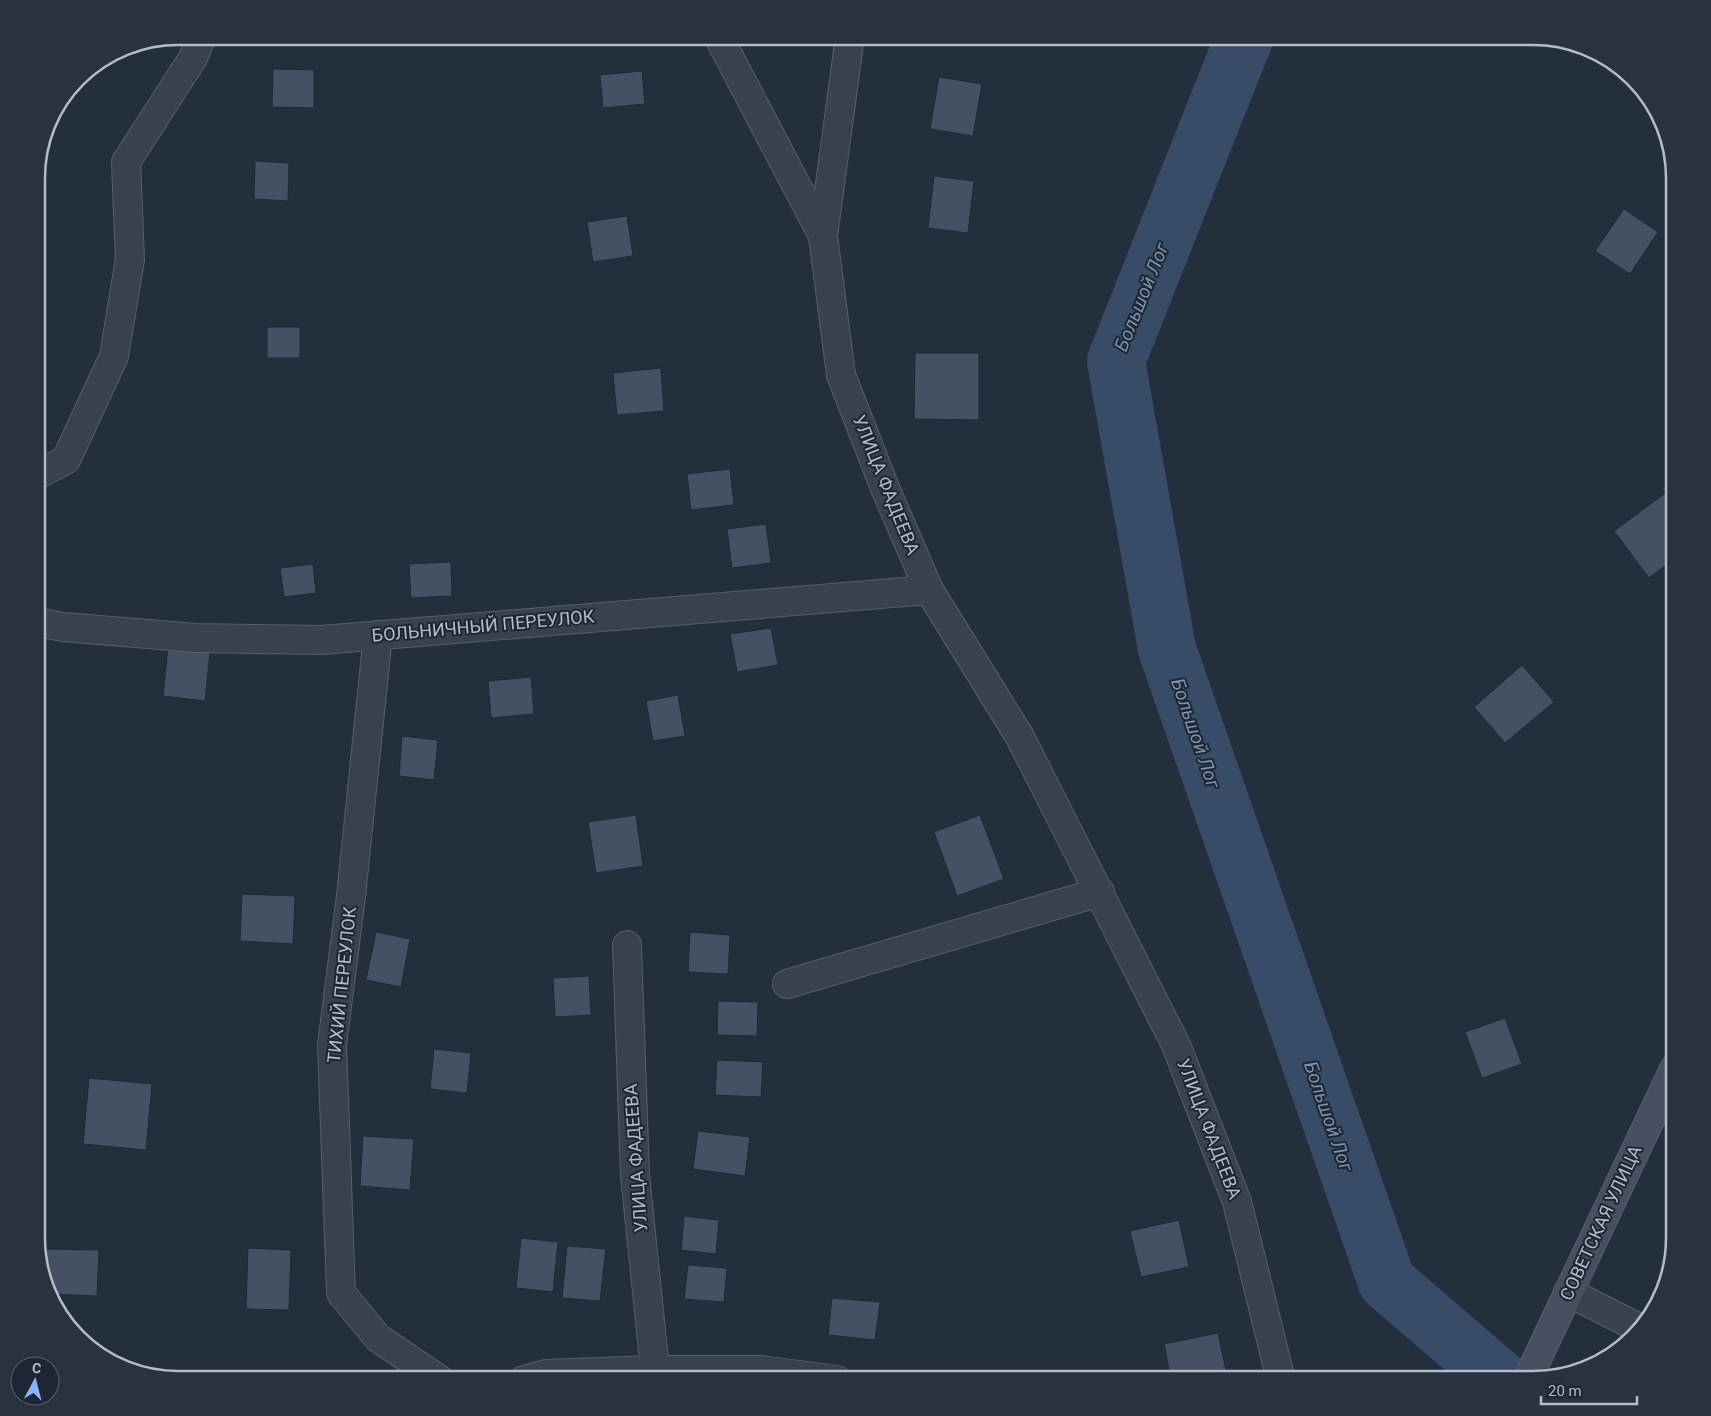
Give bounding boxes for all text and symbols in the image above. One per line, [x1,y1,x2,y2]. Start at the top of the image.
water label: Большой Лог [1109,239,1174,355]
street label: УЛИЦА ФАДЕЕВА [849,412,924,558]
street label: БОЛЬНИЧНЫЙ ПЕРЕУЛОК [371,605,595,646]
water label: Большой Лог [1166,675,1225,792]
street label: ТИХИЙ ПЕРЕУЛОК [323,905,360,1064]
street label: УЛИЦА ФАДЕЕВА [1173,1056,1246,1202]
water label: Большой Лог [1299,1058,1358,1175]
street label: УЛИЦА ФАДЕЕВА [620,1083,651,1233]
street label: СОВЕТСКАЯ УЛИЦА [1555,1142,1646,1304]
north arrow [10,1356,60,1406]
text: С [31,1360,42,1377]
scale bar [1541,1374,1637,1406]
text: 20 m [1548,1382,1582,1400]

